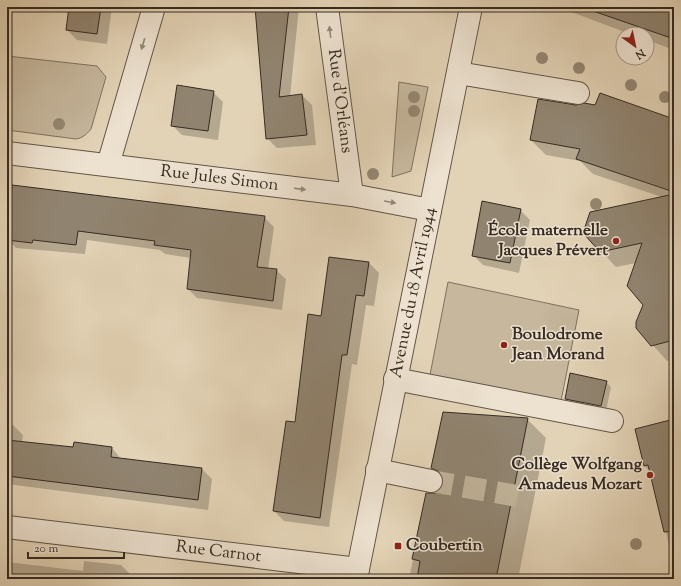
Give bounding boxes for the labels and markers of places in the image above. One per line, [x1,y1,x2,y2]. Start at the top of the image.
place label: École maternelle Jacques Prévert [488,219,608,263]
marker: École maternelle Jacques Prévert [611,236,621,246]
place label: Boulodrome Jean Morand [510,323,605,367]
marker: Boulodrome Jean Morand [499,340,509,350]
place label: Collège Wolfgang Amadeus Mozart [512,453,643,497]
marker: Collège Wolfgang Amadeus Mozart [645,470,655,480]
place label: Coubertin [406,534,483,558]
marker: Coubertin [393,541,403,551]

